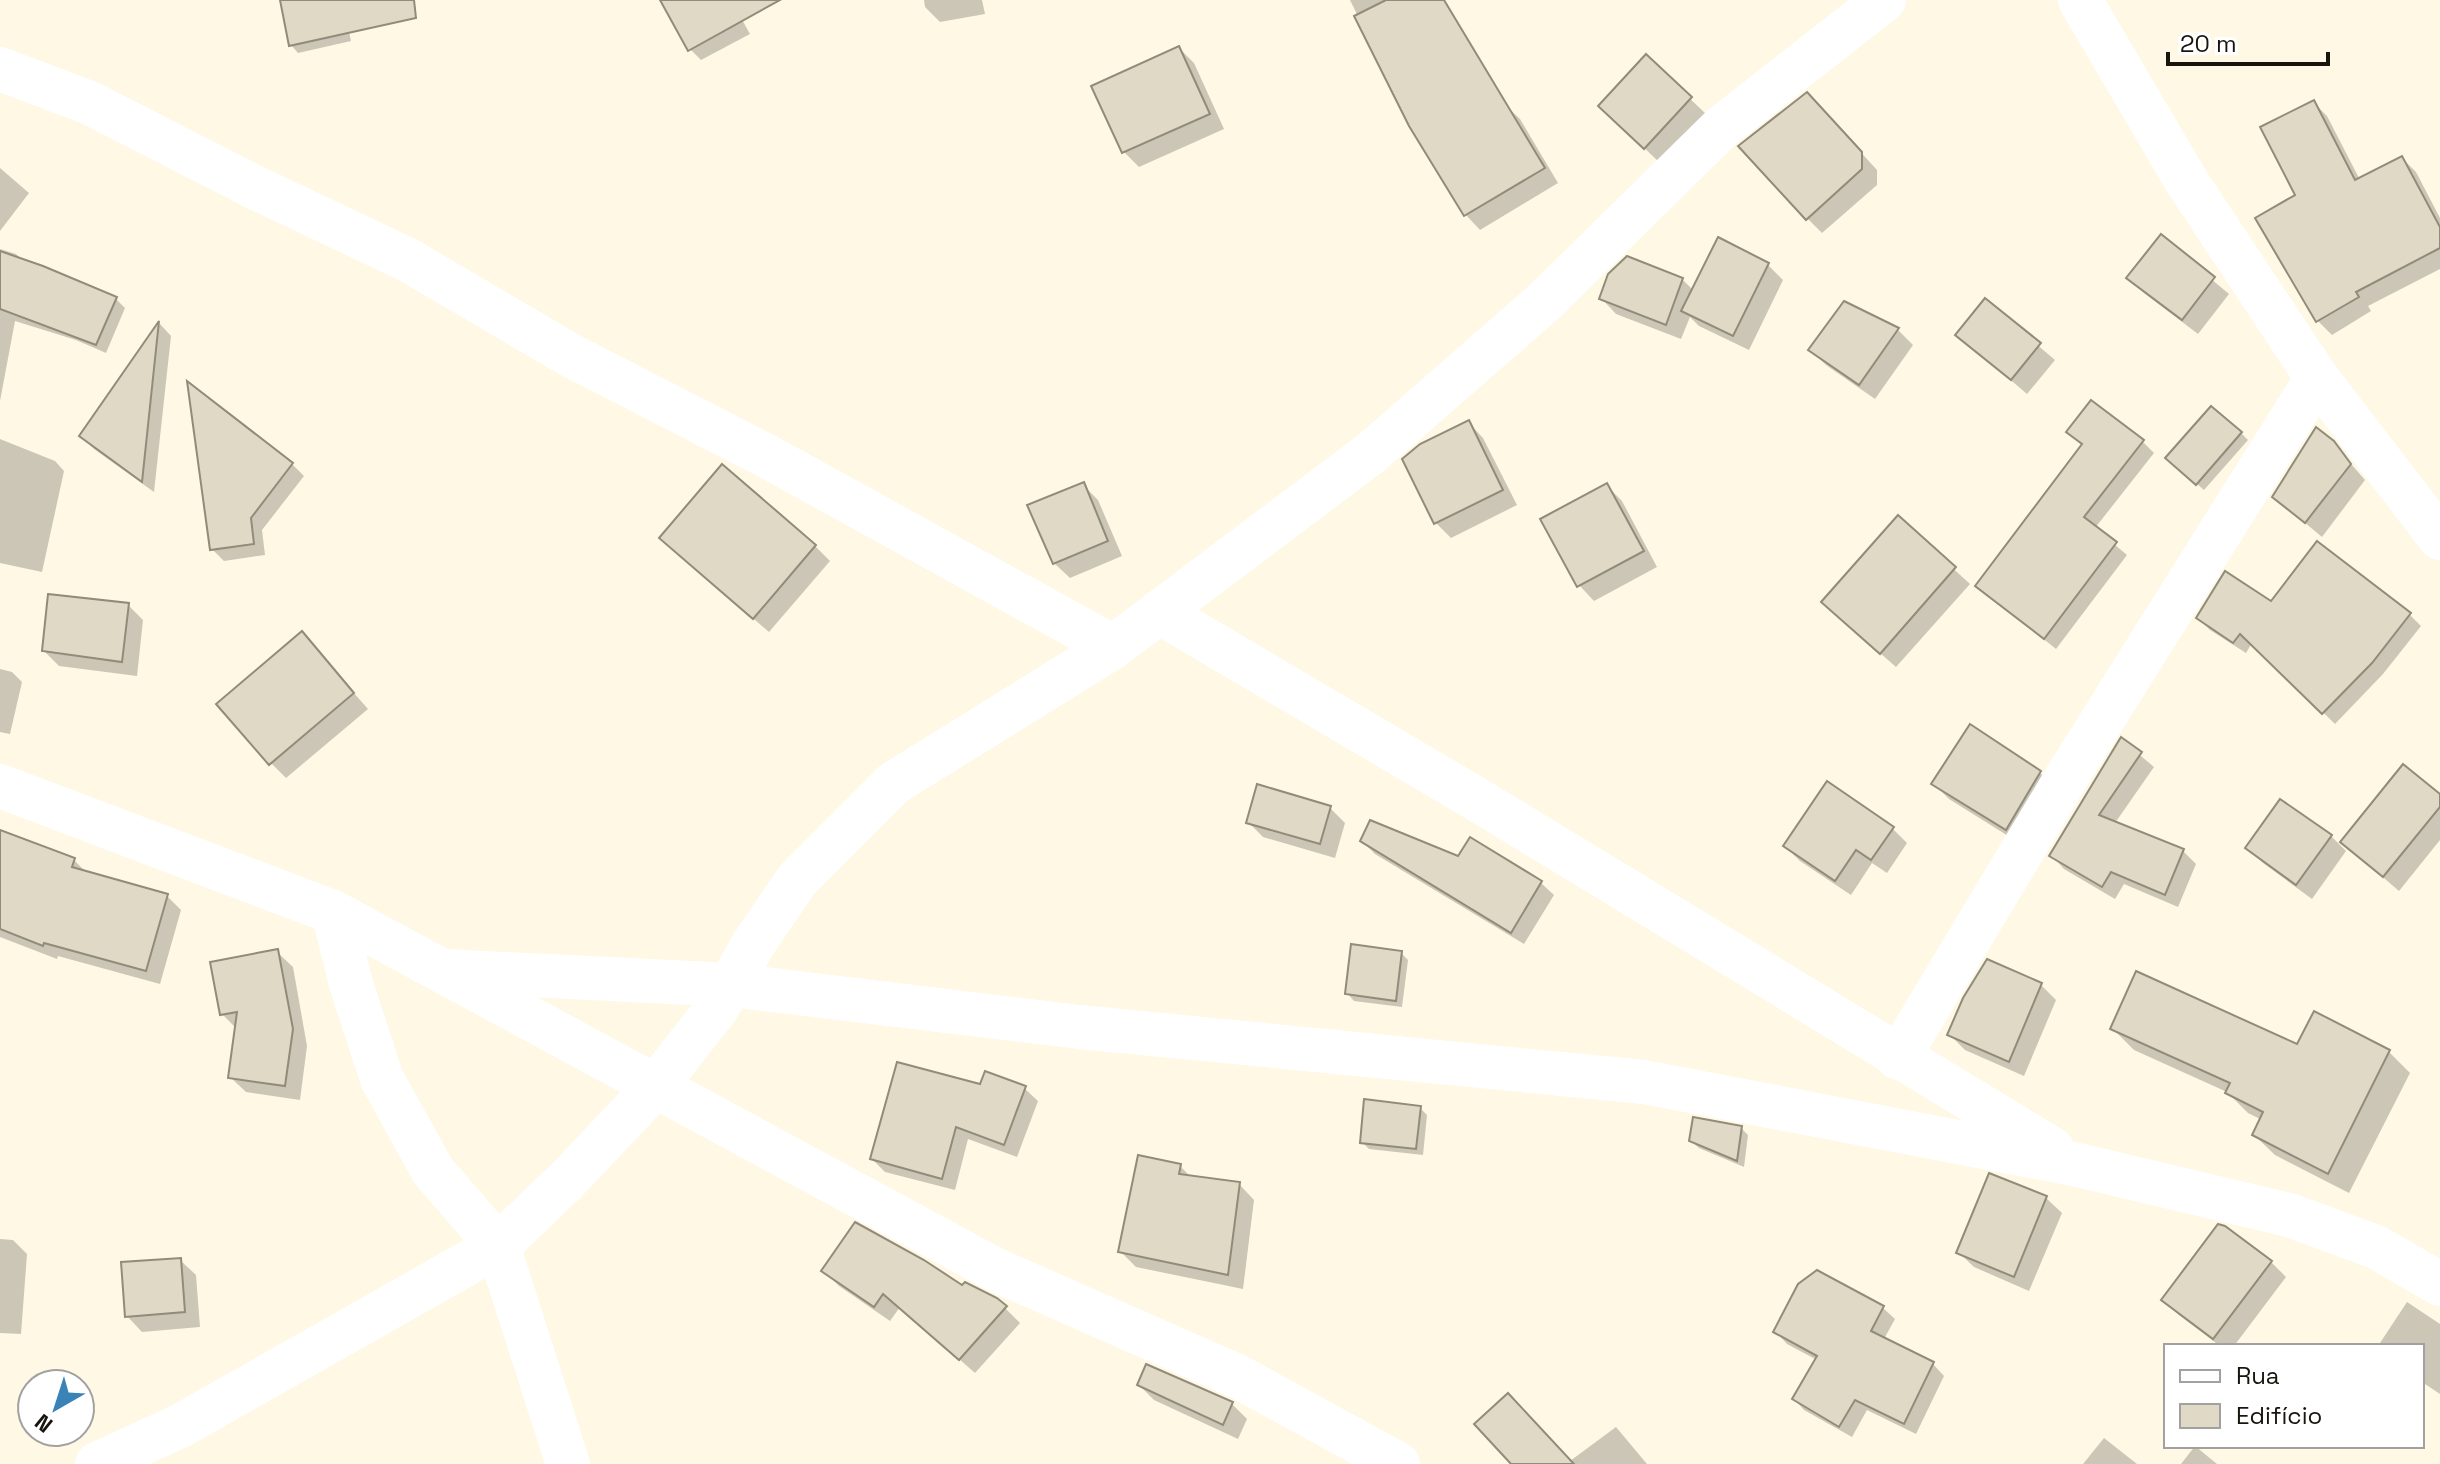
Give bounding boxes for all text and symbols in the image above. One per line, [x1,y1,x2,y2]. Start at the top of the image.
scale bar [2168,16,2328,66]
text: 20 m [2180,28,2237,59]
legend [2164,1344,2424,1448]
text: Rua [2236,1360,2280,1391]
north arrow [16,1368,96,1448]
text: Edifício [2236,1400,2322,1431]
text: N [29,1408,58,1439]

